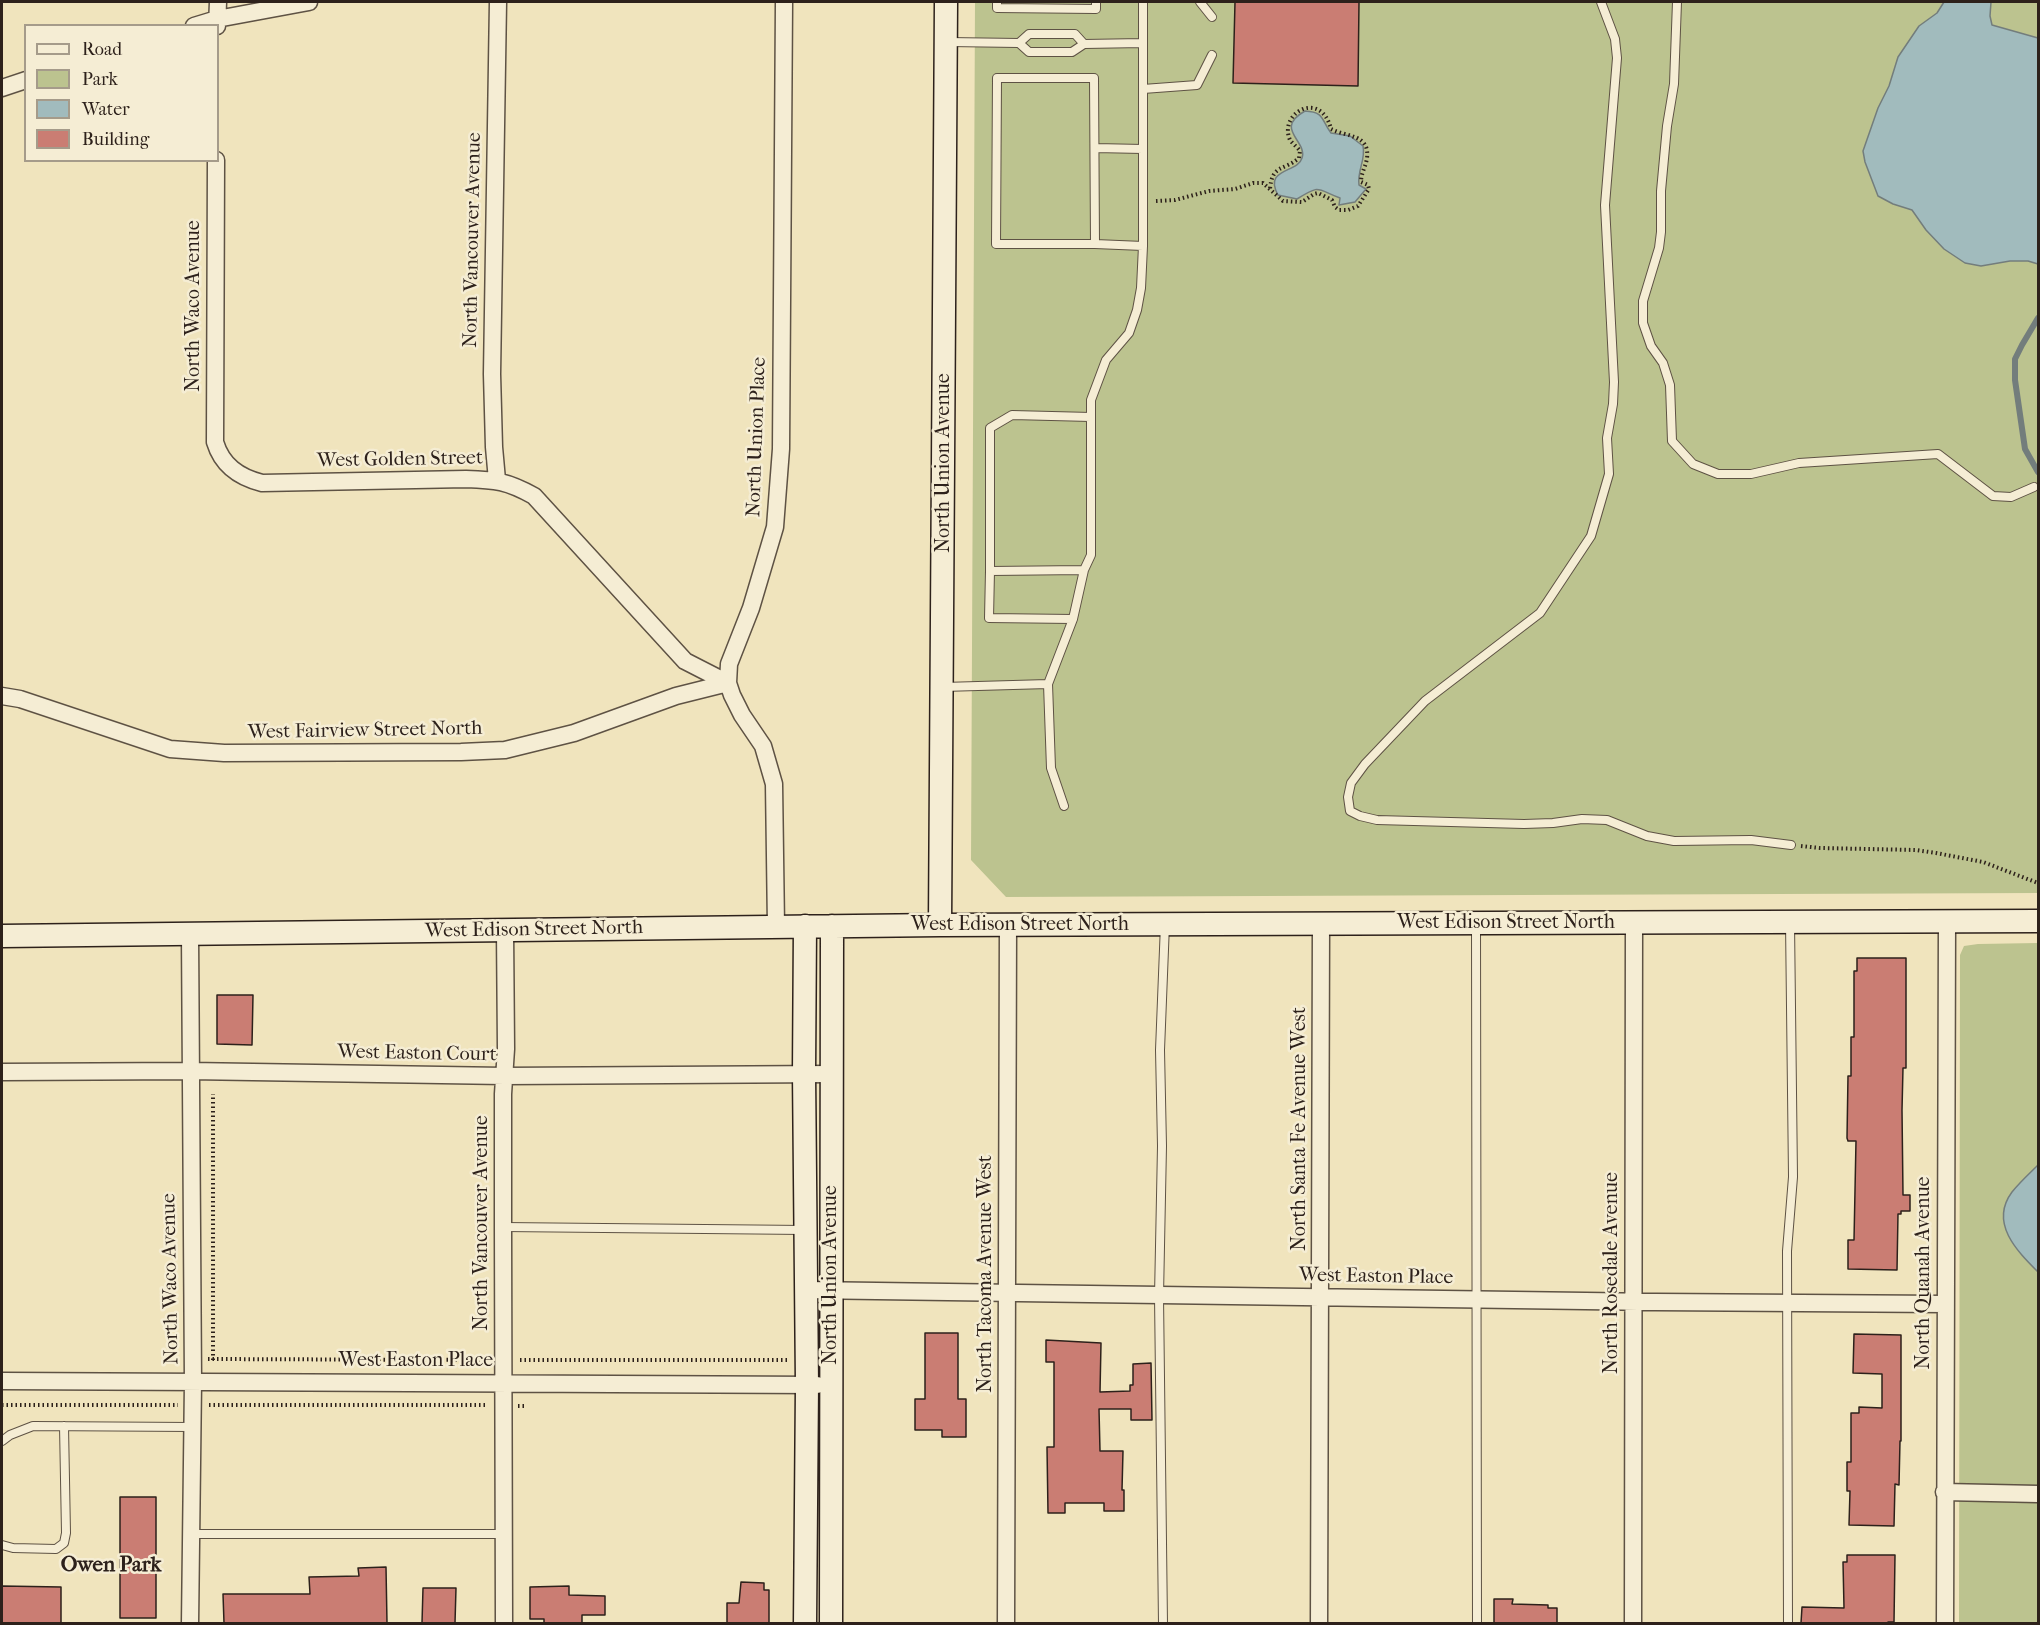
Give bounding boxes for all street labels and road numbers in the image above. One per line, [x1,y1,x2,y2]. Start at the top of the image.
street label: North Vancouver Avenue [459,132,487,348]
street label: North Waco Avenue [182,220,206,392]
street label: North Union Place [742,356,772,518]
street label: North Union Avenue [932,373,956,553]
street label: West Golden Street [317,447,483,473]
street label: West Fairview Street North [247,717,483,745]
street label: West Edison Street North [1397,911,1615,935]
street label: West Edison Street North [911,913,1129,937]
street label: West Edison Street North [425,916,643,944]
street label: North Santa Fe Avenue West [1288,1007,1312,1251]
street label: West Easton Court [337,1041,497,1067]
street label: North Vancouver Avenue [470,1115,494,1331]
street label: North Tacoma Avenue West [974,1155,998,1393]
street label: North Rosedale Avenue [1600,1172,1624,1374]
street label: North Quanah Avenue [1912,1176,1936,1370]
street label: North Union Avenue [819,1185,843,1365]
street label: North Waco Avenue [158,1193,184,1365]
street label: West Easton Place [1299,1264,1453,1290]
street label: West Easton Place [339,1349,493,1373]

